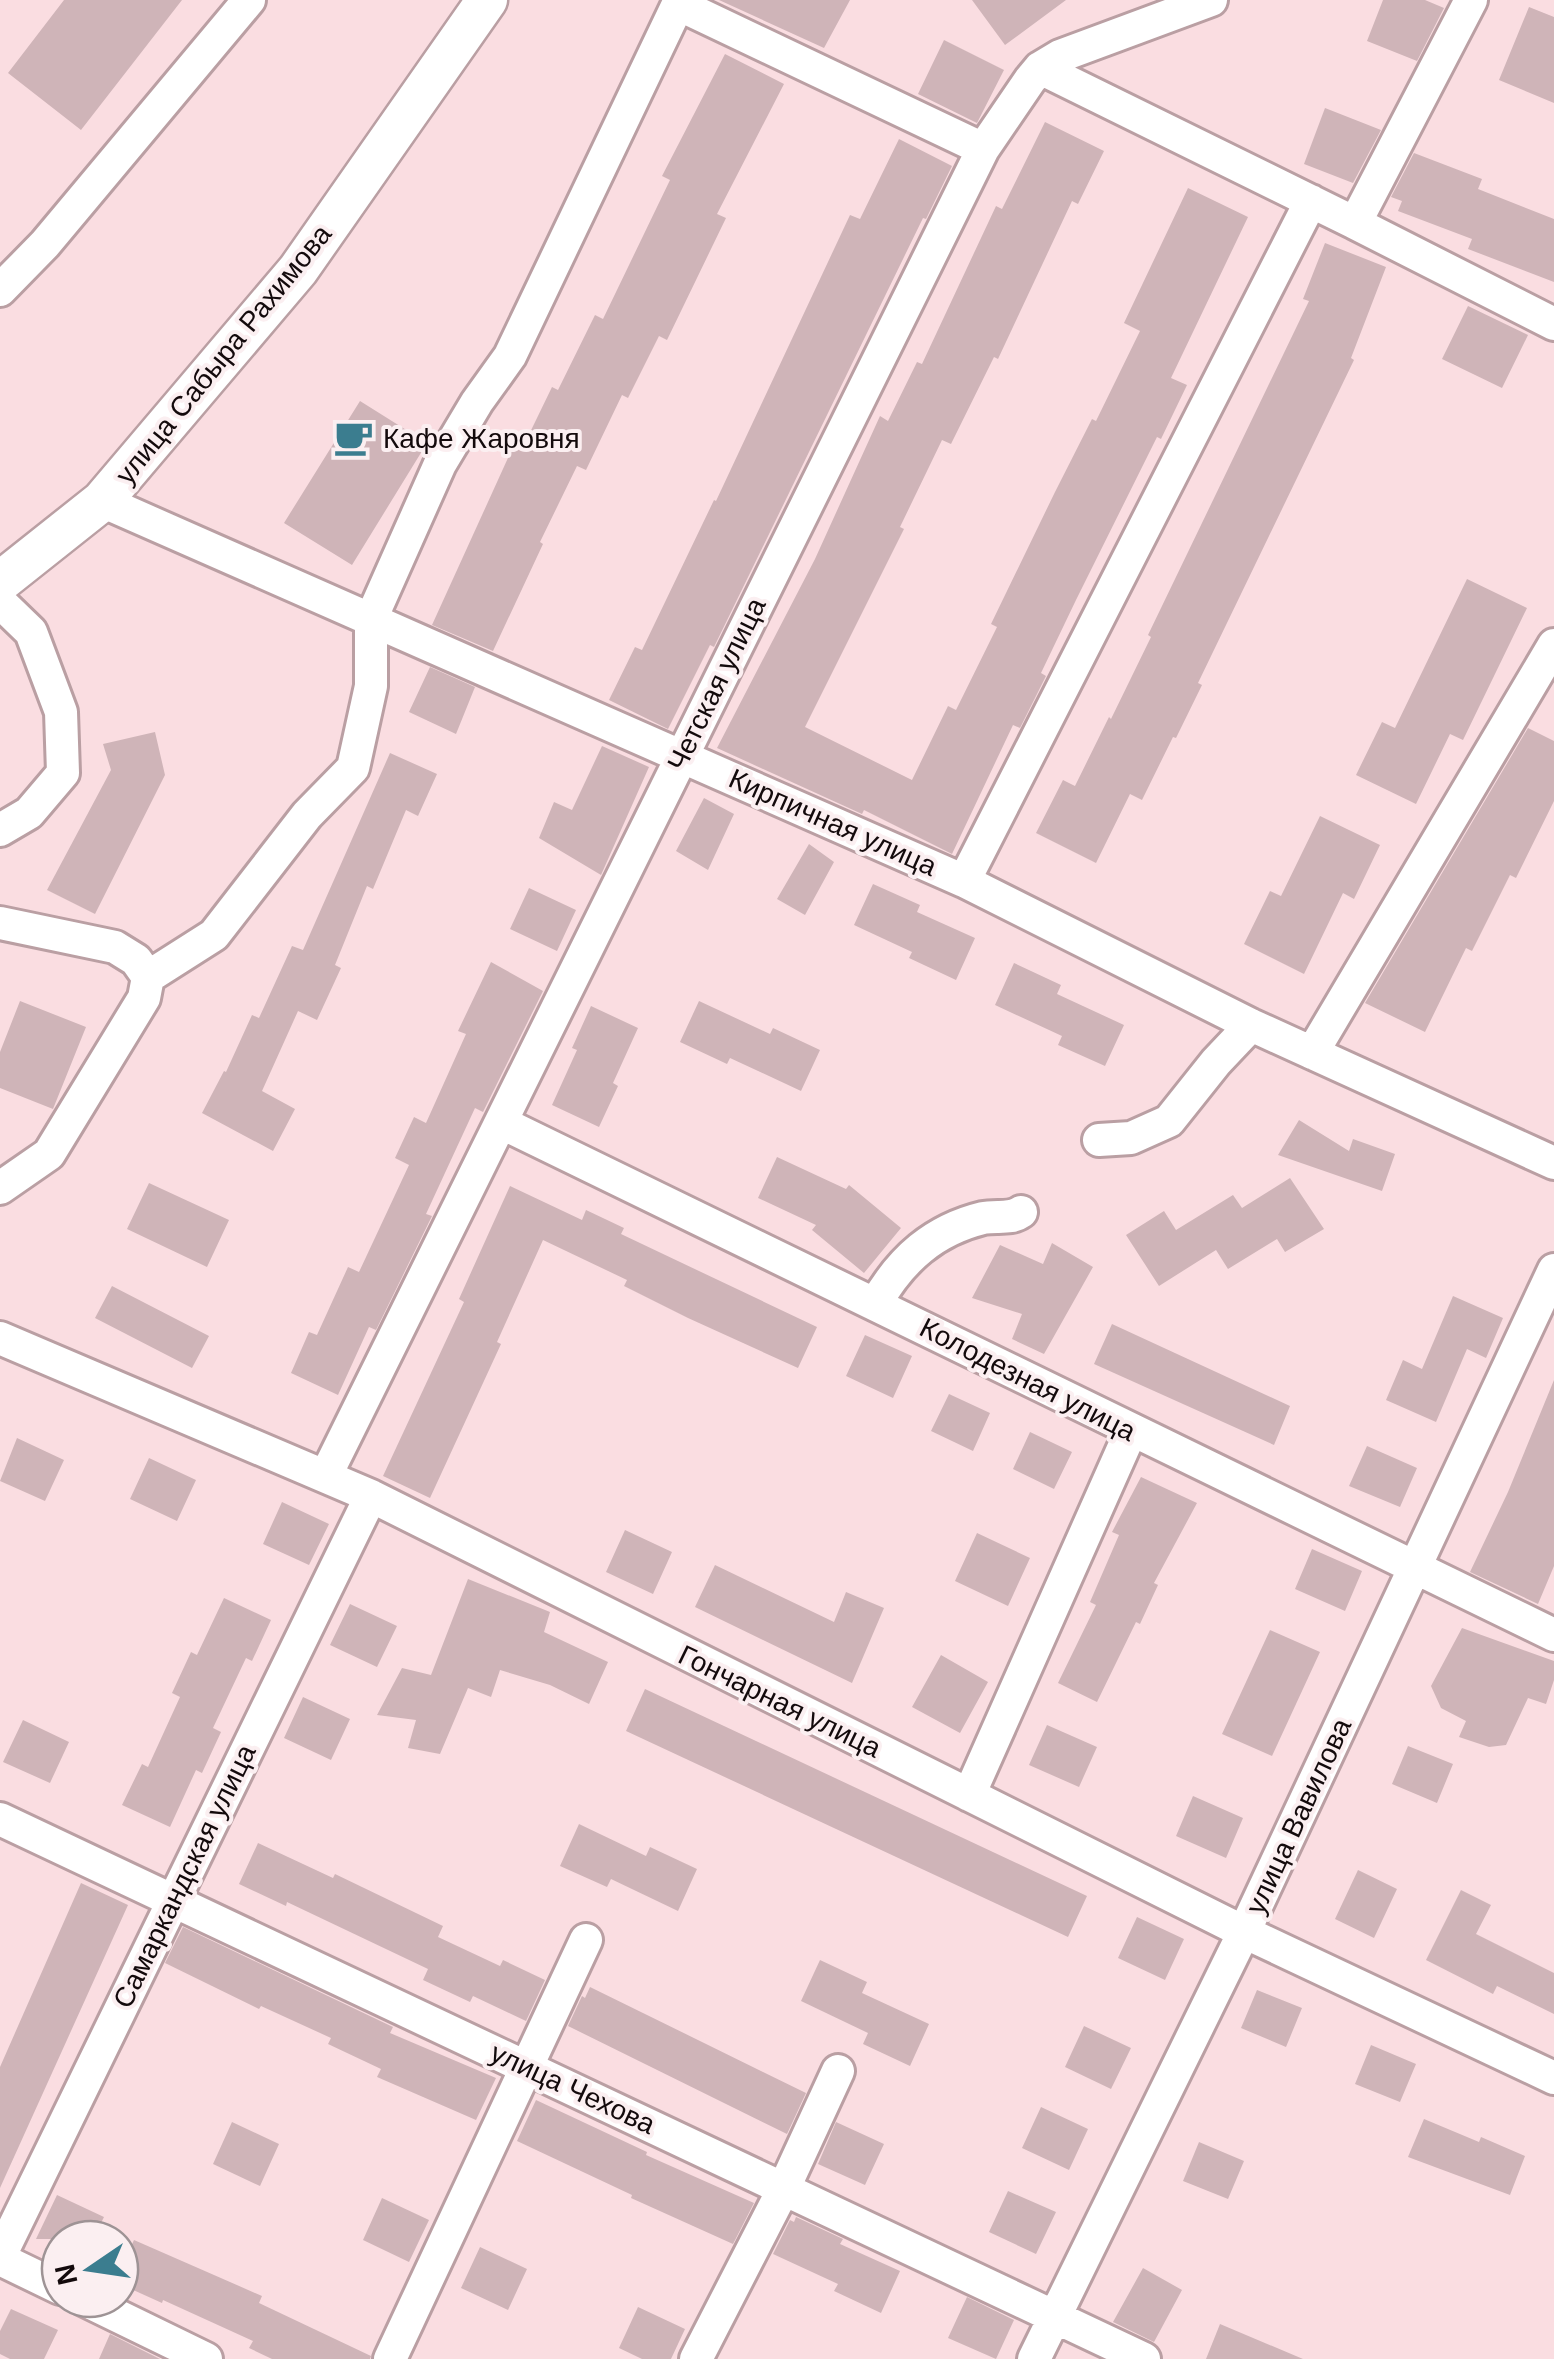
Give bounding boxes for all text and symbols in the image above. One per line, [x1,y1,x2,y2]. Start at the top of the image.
street label: улица Сабыра Рахимова [109,218,338,490]
cafe icon: Кафе Жаровня [332,417,374,459]
place label: Кафе Жаровня [383,423,580,454]
street label: Четская улица [661,592,772,776]
street label: Кирпичная улица [724,763,942,882]
street label: Колодезная улица [915,1312,1141,1447]
street label: Гончарная улица [674,1639,886,1764]
street label: улица Вавилова [1240,1713,1357,1919]
street label: Самаркандская улица [107,1739,262,2013]
street label: улица Чехова [486,2037,660,2140]
north arrow [40,2219,140,2319]
text: N [49,2261,84,2288]

